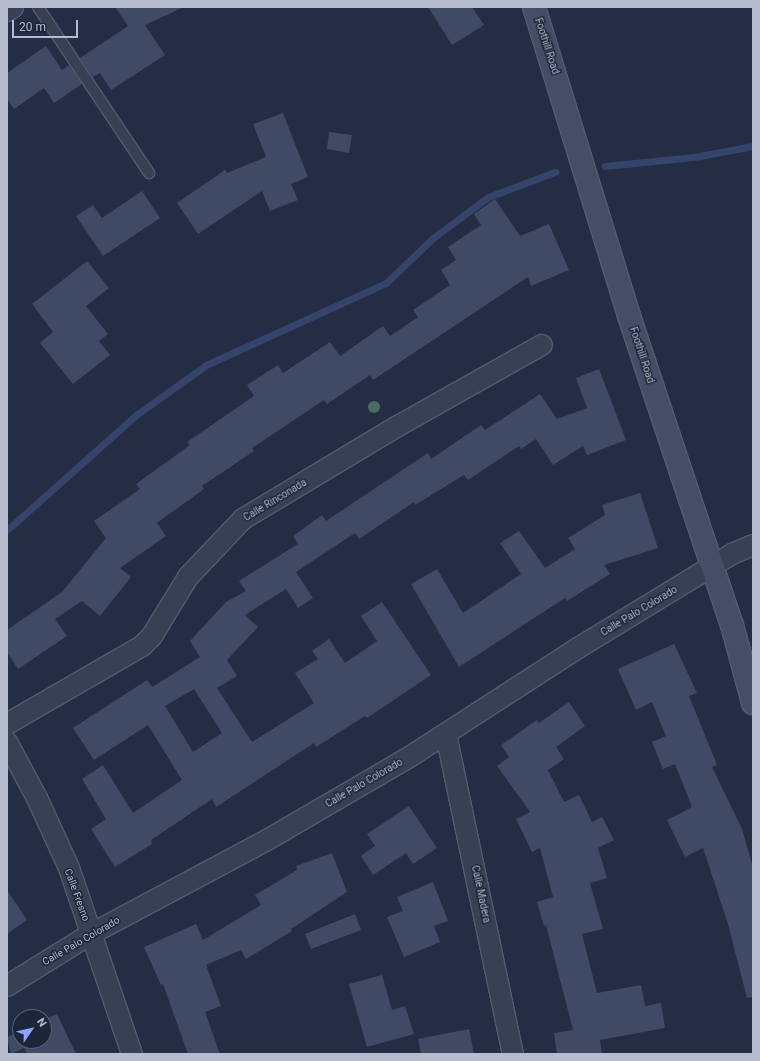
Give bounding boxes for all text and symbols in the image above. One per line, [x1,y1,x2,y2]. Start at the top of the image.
scale bar [14,12,80,38]
street label: Foothill Road [532,16,562,76]
text: 20 m [19,20,46,34]
street label: Foothill Road [627,325,657,385]
street label: Calle Rinconada [241,476,309,524]
street label: Calle Palo Colorado [599,583,679,639]
street label: Calle Palo Colorado [323,756,405,810]
street label: Calle Madera [469,864,493,924]
street label: Calle Fresno [62,867,92,923]
street label: Calle Palo Colorado [40,914,122,968]
north arrow [12,1009,52,1049]
text: N [34,1016,49,1029]

